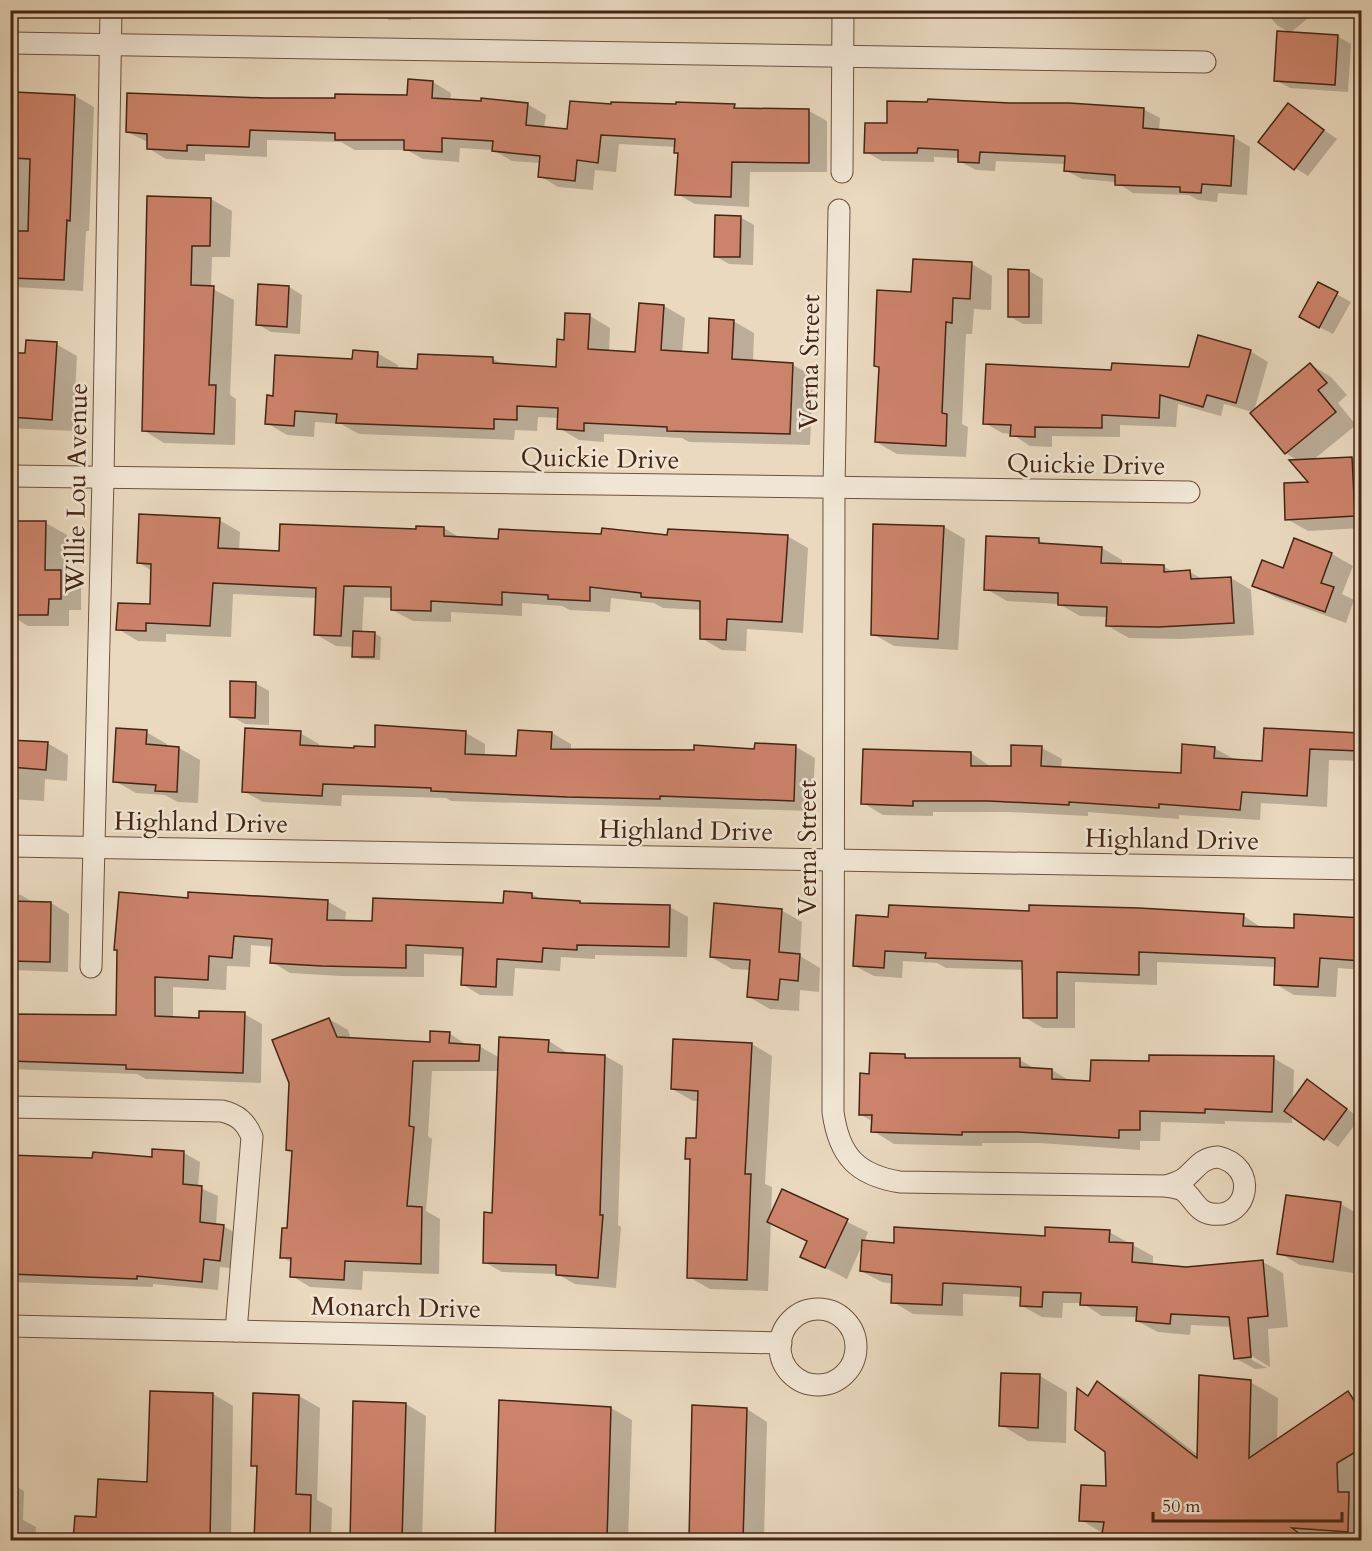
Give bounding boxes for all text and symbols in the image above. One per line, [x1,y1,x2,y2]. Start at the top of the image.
street label: Verna Street [791,294,828,430]
street label: Willie Lou Avenue [57,382,96,595]
street label: Quickie Drive [520,440,680,477]
street label: Quickie Drive [1006,446,1166,483]
street label: Verna Street [790,780,825,916]
street label: Highland Drive [114,803,288,842]
street label: Highland Drive [599,811,773,850]
street label: Highland Drive [1085,820,1259,859]
street label: Monarch Drive [311,1289,481,1326]
scale bar [1153,1485,1342,1523]
text: 50 m [1162,1494,1201,1519]

